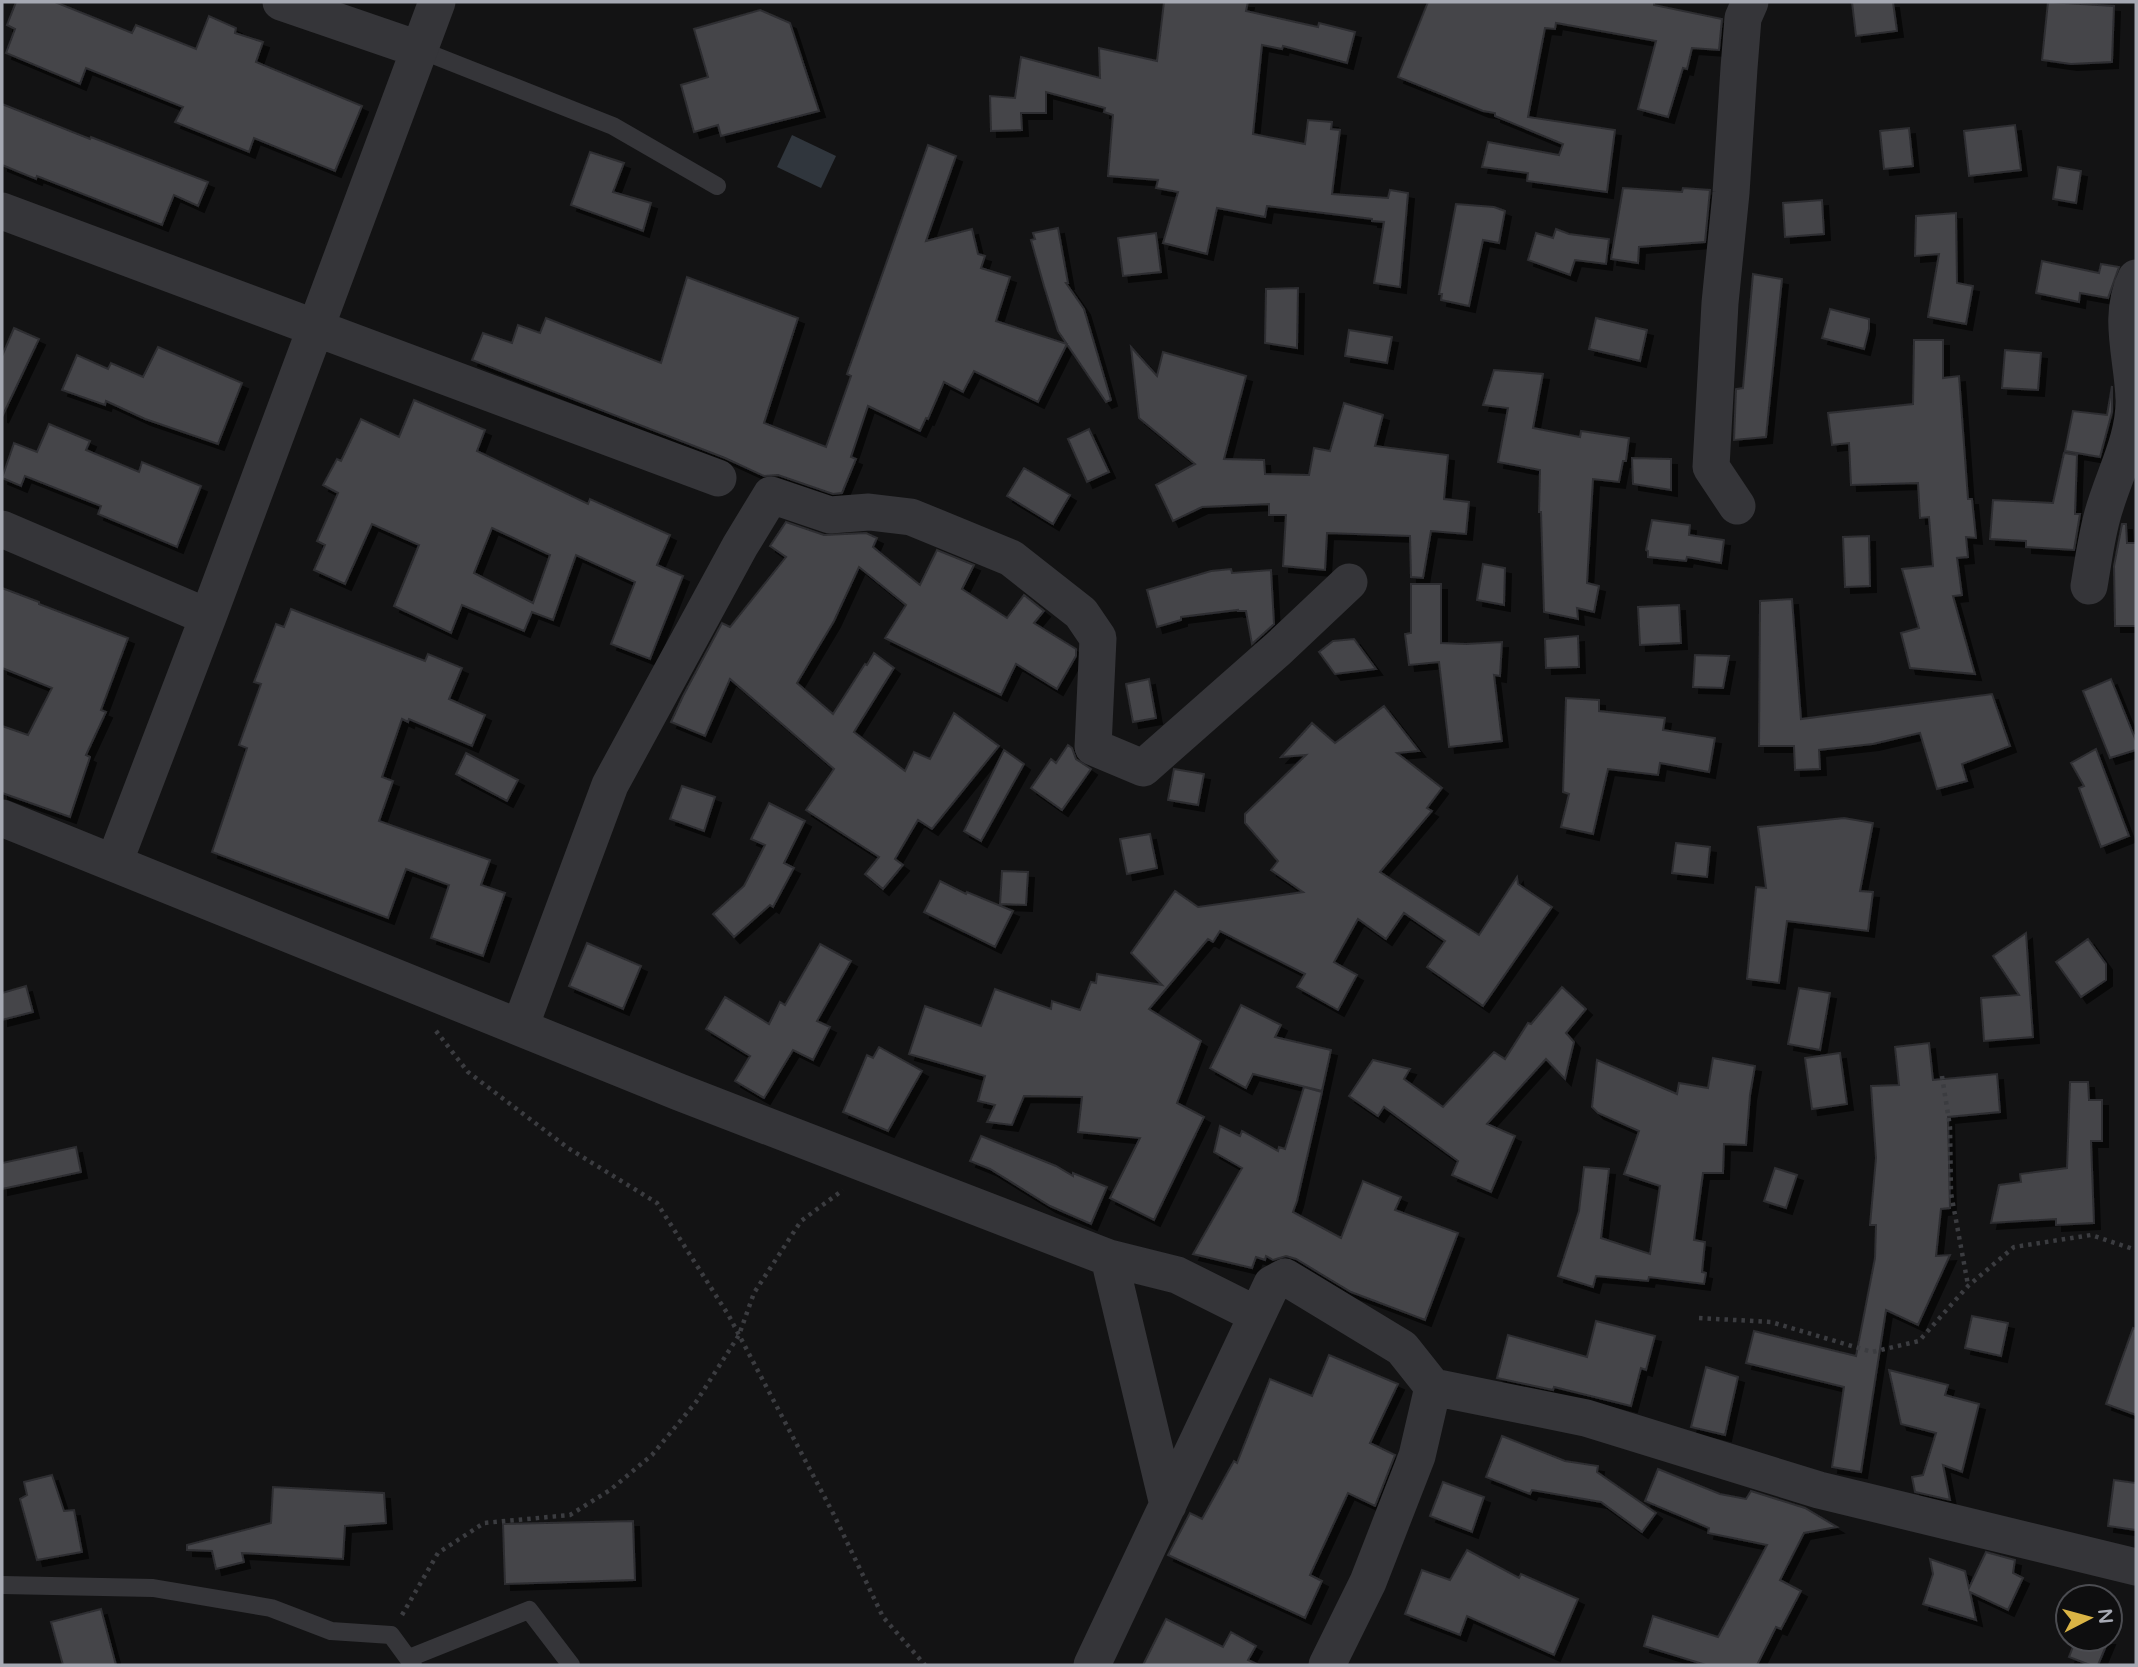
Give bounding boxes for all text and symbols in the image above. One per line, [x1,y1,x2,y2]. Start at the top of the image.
north arrow [2054,1583,2124,1653]
text: N [2093,1608,2117,1625]

